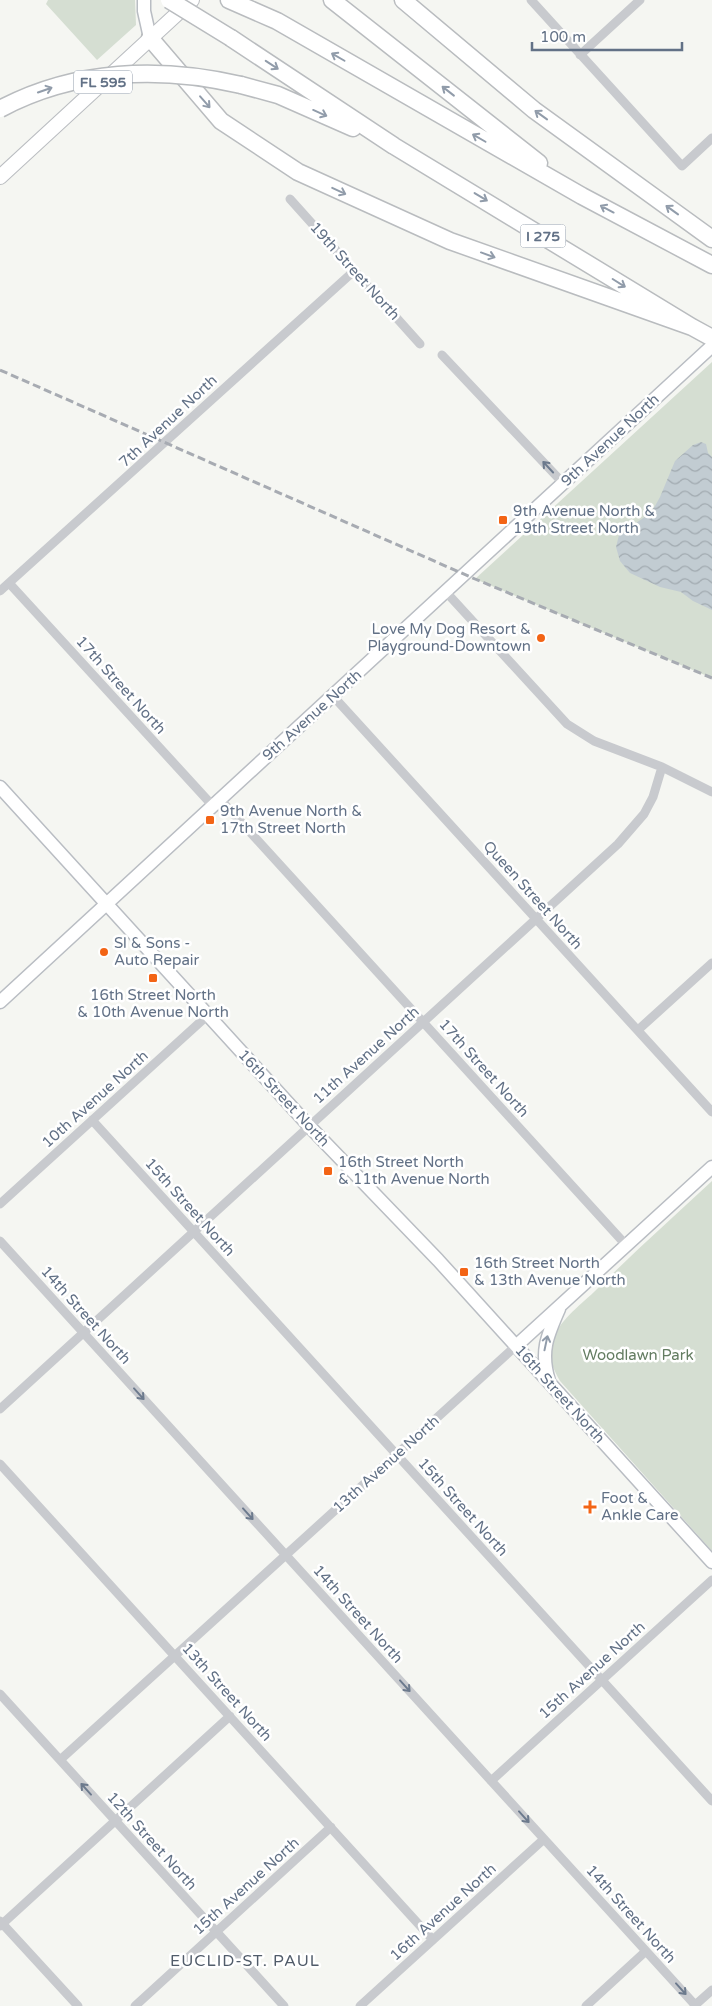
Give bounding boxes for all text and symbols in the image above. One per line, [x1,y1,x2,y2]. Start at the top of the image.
scale bar [532,20,682,52]
text: 100 m [540,28,586,46]
one-way arrow [332,51,346,61]
one-way arrow [264,60,278,70]
road number: FL 595 [74,70,132,94]
one-way arrow [37,85,53,95]
one-way arrow [442,85,455,96]
one-way arrow [199,95,210,108]
one-way arrow [312,109,327,119]
one-way arrow [534,110,548,120]
one-way arrow [473,132,487,142]
one-way arrow [331,186,346,196]
one-way arrow [473,193,487,203]
one-way arrow [600,204,615,214]
one-way arrow [666,205,680,215]
street label: 19th Street North [306,218,404,324]
road number: I 275 [520,225,566,248]
one-way arrow [480,251,495,260]
one-way arrow [612,278,626,288]
street label: 7th Avenue North [115,371,221,471]
street label: 9th Avenue North [557,390,663,490]
one-way arrow [542,460,554,473]
place label: 9th Avenue North & 19th Street North [513,502,655,537]
marker: 9th Avenue North & 19th Street North [497,514,509,526]
place label: Love My Dog Resort & Playground-Downtown [367,620,531,655]
street label: 17th Street North [72,632,170,738]
marker: Love My Dog Resort & Playground-Downtown [535,632,547,644]
street label: 9th Avenue North [259,666,365,764]
place label: 9th Avenue North & 17th Street North [220,802,362,837]
marker: 9th Avenue North & 17th Street North [204,814,216,826]
street label: Queen Street North [480,837,586,953]
place label: Sl & Sons - Auto Repair [114,934,200,969]
marker: Sl & Sons - Auto Repair [98,946,110,958]
marker: 16th Street North & 10th Avenue North [147,972,159,984]
place label: 16th Street North & 10th Avenue North [77,986,229,1021]
street label: 11th Avenue North [309,1003,423,1107]
street label: 17th Street North [435,1015,533,1121]
street label: 16th Street North [234,1046,334,1150]
street label: 10th Avenue North [38,1047,152,1151]
place label: 16th Street North & 11th Avenue North [338,1153,490,1188]
street label: 15th Street North [141,1154,239,1260]
marker: 16th Street North & 11th Avenue North [322,1165,334,1177]
place label: 16th Street North & 13th Avenue North [474,1254,626,1289]
street label: 14th Street North [37,1262,135,1368]
marker: 16th Street North & 13th Avenue North [458,1266,470,1278]
one-way arrow [542,1336,551,1352]
street label: 16th Street North [511,1341,609,1447]
park label: Woodlawn Park [582,1346,694,1364]
one-way arrow [133,1387,145,1400]
street label: 13th Avenue North [329,1412,443,1516]
street label: 15th Street North [414,1454,512,1560]
place label: Foot & Ankle Care [601,1489,678,1524]
marker: Foot & Ankle Care [583,1500,597,1514]
one-way arrow [242,1507,254,1520]
street label: 14th Street North [309,1561,407,1667]
street label: 15th Avenue North [535,1618,649,1722]
street label: 13th Street North [178,1639,276,1745]
one-way arrow [399,1679,411,1692]
one-way arrow [80,1782,92,1795]
street label: 12th Street North [103,1788,201,1894]
one-way arrow [518,1810,530,1823]
street label: 15th Avenue North [189,1834,303,1938]
street label: 16th Avenue North [386,1860,500,1964]
street label: 14th Street North [582,1861,680,1967]
district label: EUCLID-ST. PAUL [170,1951,320,1971]
one-way arrow [675,1982,687,1995]

